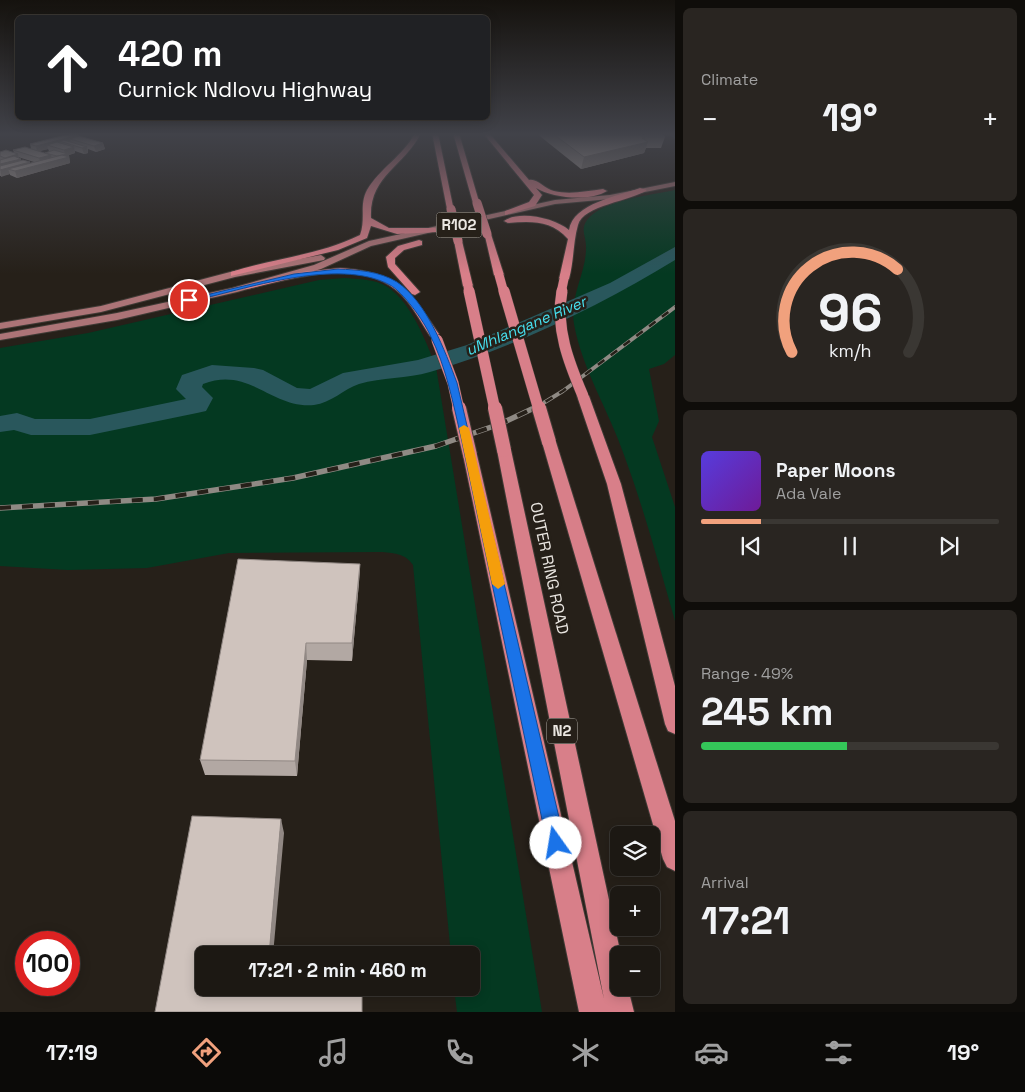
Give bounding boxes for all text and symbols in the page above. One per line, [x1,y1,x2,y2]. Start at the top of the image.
text: 420 m [118,32,223,76]
icon: ahead [35,35,100,100]
text: Climate [701,69,758,90]
text: Curnick Ndlovu Highway [118,75,372,103]
text: 19° [822,94,878,142]
text: − [701,101,718,137]
text: + [982,101,999,137]
road number: R102 [436,212,482,238]
pin [168,279,210,321]
text: 96 [818,280,882,346]
icon: arrive [175,286,203,314]
water label: uMhlangane River [463,291,590,359]
text: km/h [829,339,871,362]
text: Paper Moons [776,458,895,483]
text: Ada Vale [776,483,841,504]
street label: OUTER RING ROAD [525,500,574,636]
icon: previous [737,532,765,560]
icon: pause [836,532,864,560]
icon: next [935,532,963,560]
text: Range · 49% [701,663,793,684]
text: 245 km [701,688,833,736]
road number: N2 [547,718,577,744]
position arrow [529,816,581,868]
map controls [610,826,660,996]
button: layers [610,826,660,876]
text: Arrival [701,872,749,893]
button: + [610,886,660,936]
text: 17:21 [701,897,790,945]
speed limit sign: 100 [15,931,80,996]
button: − [610,946,660,996]
text: 17:21 · 2 min · 460 m [248,958,427,983]
icon: directions [189,1035,224,1070]
icon: music [316,1035,351,1070]
icon: phone [442,1035,477,1070]
icon: climate [568,1035,603,1070]
icon: car [694,1035,729,1070]
icon: filters [821,1035,856,1070]
text: 17:19 [46,1038,98,1066]
text: 19° [947,1038,979,1066]

